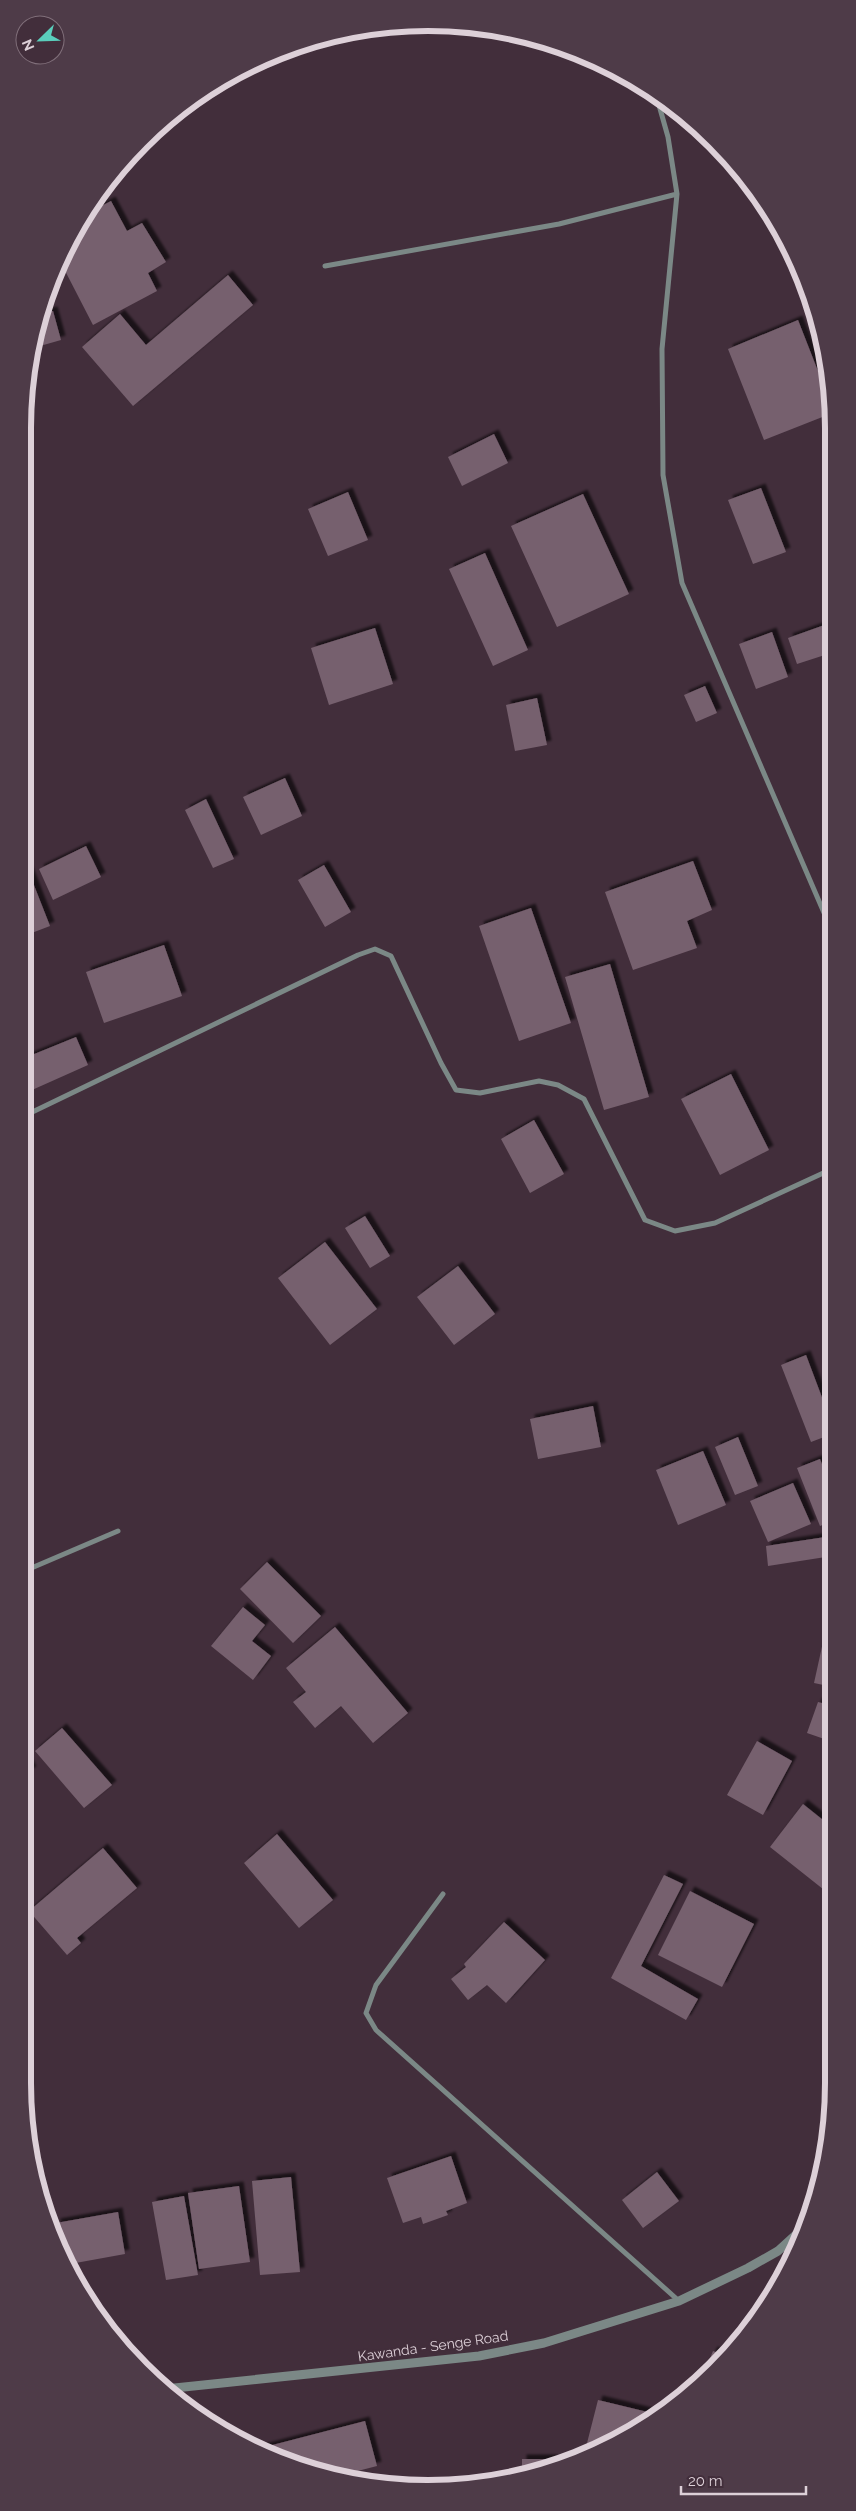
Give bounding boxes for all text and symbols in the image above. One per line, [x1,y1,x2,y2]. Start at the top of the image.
north arrow [15,15,65,65]
text: N [19,37,37,53]
street label: Kawanda - Senge Road [357,2328,509,2364]
scale bar [681,2464,806,2496]
text: 20 m [688,2472,723,2490]

